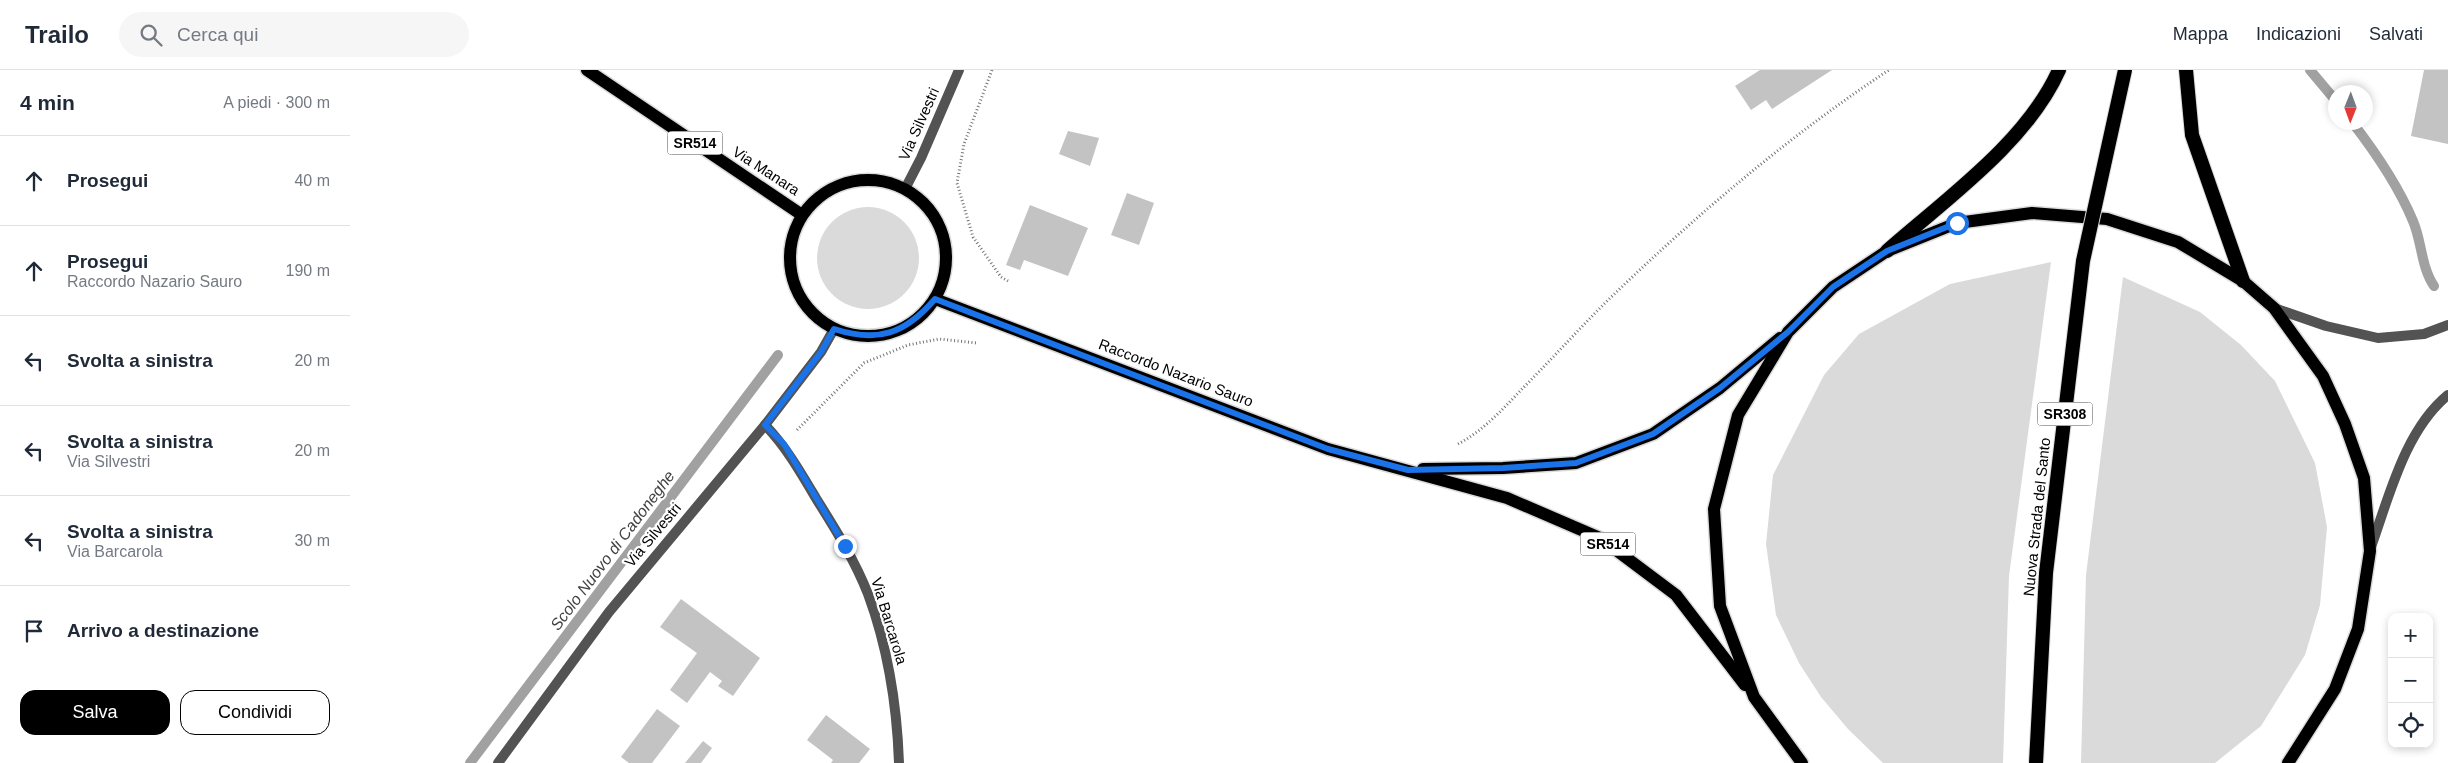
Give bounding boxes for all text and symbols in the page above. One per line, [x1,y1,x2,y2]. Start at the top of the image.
search box [119,12,469,57]
text: Trailo [25,21,89,48]
icon: search [137,21,165,49]
text: Cerca qui [177,24,258,45]
text: Mappa [2173,24,2228,44]
text: Indicazioni [2256,24,2341,44]
text: Salvati [2369,24,2423,44]
street label: Via Silvestri [895,85,942,163]
north arrow [2328,85,2373,130]
text: 4 min [20,91,75,114]
text: A piedi · 300 m [223,94,330,111]
road number: SR514 [668,132,722,154]
street label: Via Manara [730,143,804,199]
icon: ahead [20,167,48,195]
text: Prosegui [67,170,148,191]
text: 40 m [294,172,330,189]
route start [1946,212,1969,235]
text: Prosegui [67,251,148,272]
icon: ahead [20,257,48,285]
text: 190 m [286,262,330,279]
text: Raccordo Nazario Sauro [67,273,242,290]
street label: Raccordo Nazario Sauro [1096,335,1256,410]
icon: left [20,347,48,375]
text: Svolta a sinistra [67,350,213,371]
text: 20 m [294,352,330,369]
road number: SR308 [2038,402,2092,426]
text: Svolta a sinistra [67,431,213,452]
icon: left [20,437,48,465]
street label: Nuova Strada del Santo [2020,437,2053,597]
text: 20 m [294,442,330,459]
text: Via Silvestri [67,453,150,470]
water label: Scolo Nuovo di Cadoneghe [547,467,678,633]
street label: Via Silvestri [621,499,684,570]
text: Svolta a sinistra [67,521,213,542]
icon: left [20,527,48,555]
text: 30 m [294,532,330,549]
road number: SR514 [1580,532,1636,556]
route end [834,535,857,558]
text: Via Barcarola [67,543,163,560]
street label: Via Barcarola [868,575,911,667]
map controls [2388,613,2433,748]
button: + [2388,613,2433,658]
icon: arrive [20,617,48,645]
text: Arrivo a destinazione [67,620,259,641]
button: − [2388,658,2433,703]
button: Salva [20,690,170,735]
button: Condividi [180,690,330,735]
button: locate [2388,703,2433,748]

